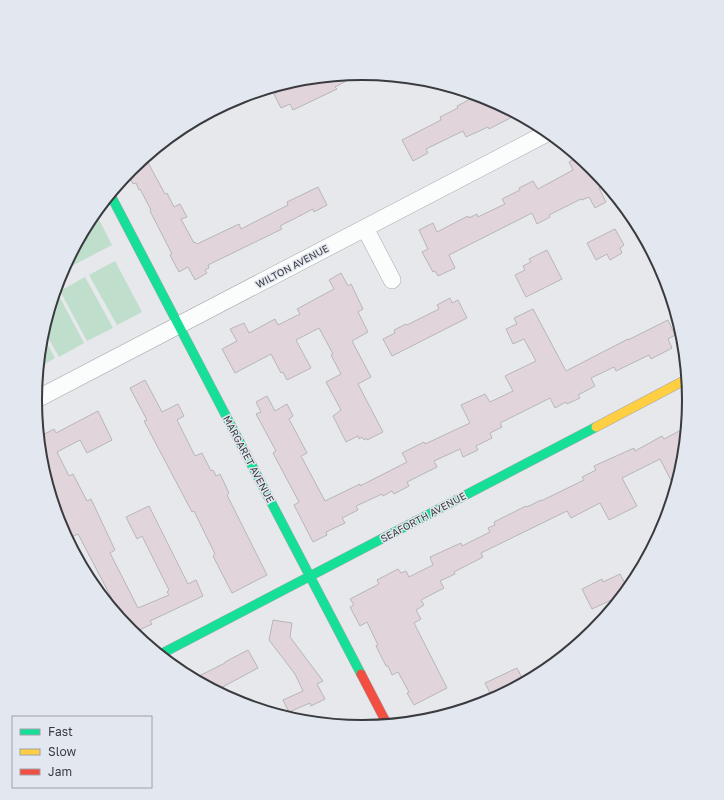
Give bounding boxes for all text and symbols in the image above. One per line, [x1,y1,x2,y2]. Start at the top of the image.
street label: WILTON AVENUE [254,242,330,290]
street label: MARGARET AVENUE [221,413,277,505]
street label: SEAFORTH AVENUE [378,489,468,545]
legend [12,716,152,788]
text: Fast [48,724,73,739]
text: Slow [48,744,76,759]
text: Jam [48,764,72,779]

